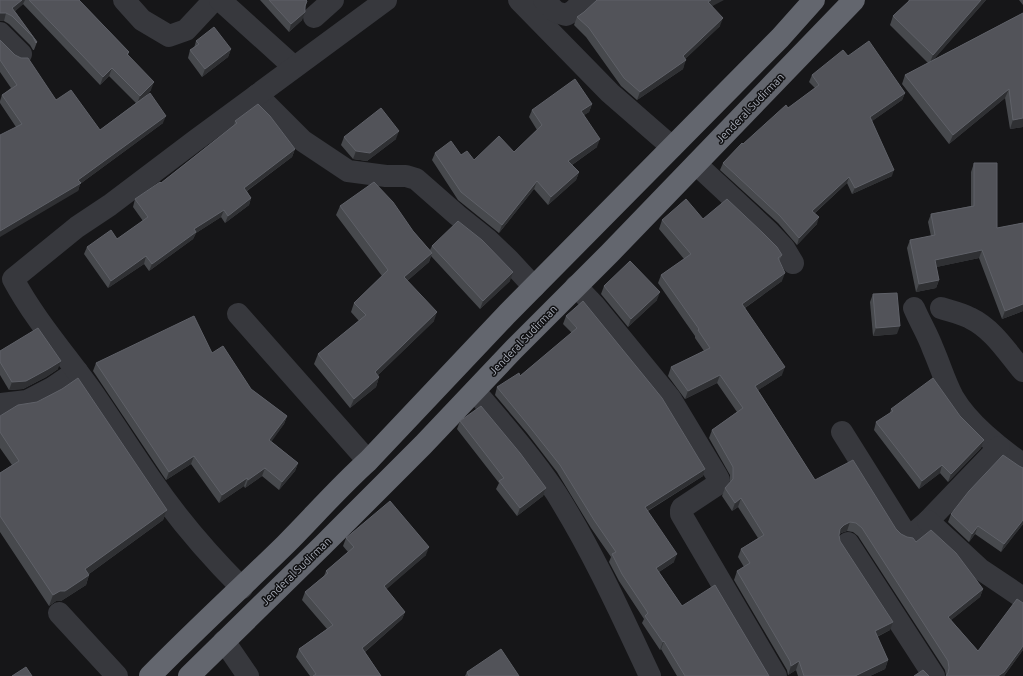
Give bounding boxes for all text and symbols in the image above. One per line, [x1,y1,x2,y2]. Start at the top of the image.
street label: Jenderal Sudirman [714,71,786,145]
street label: Jenderal Sudirman [487,303,559,377]
street label: Jenderal Sudirman [259,535,333,607]

